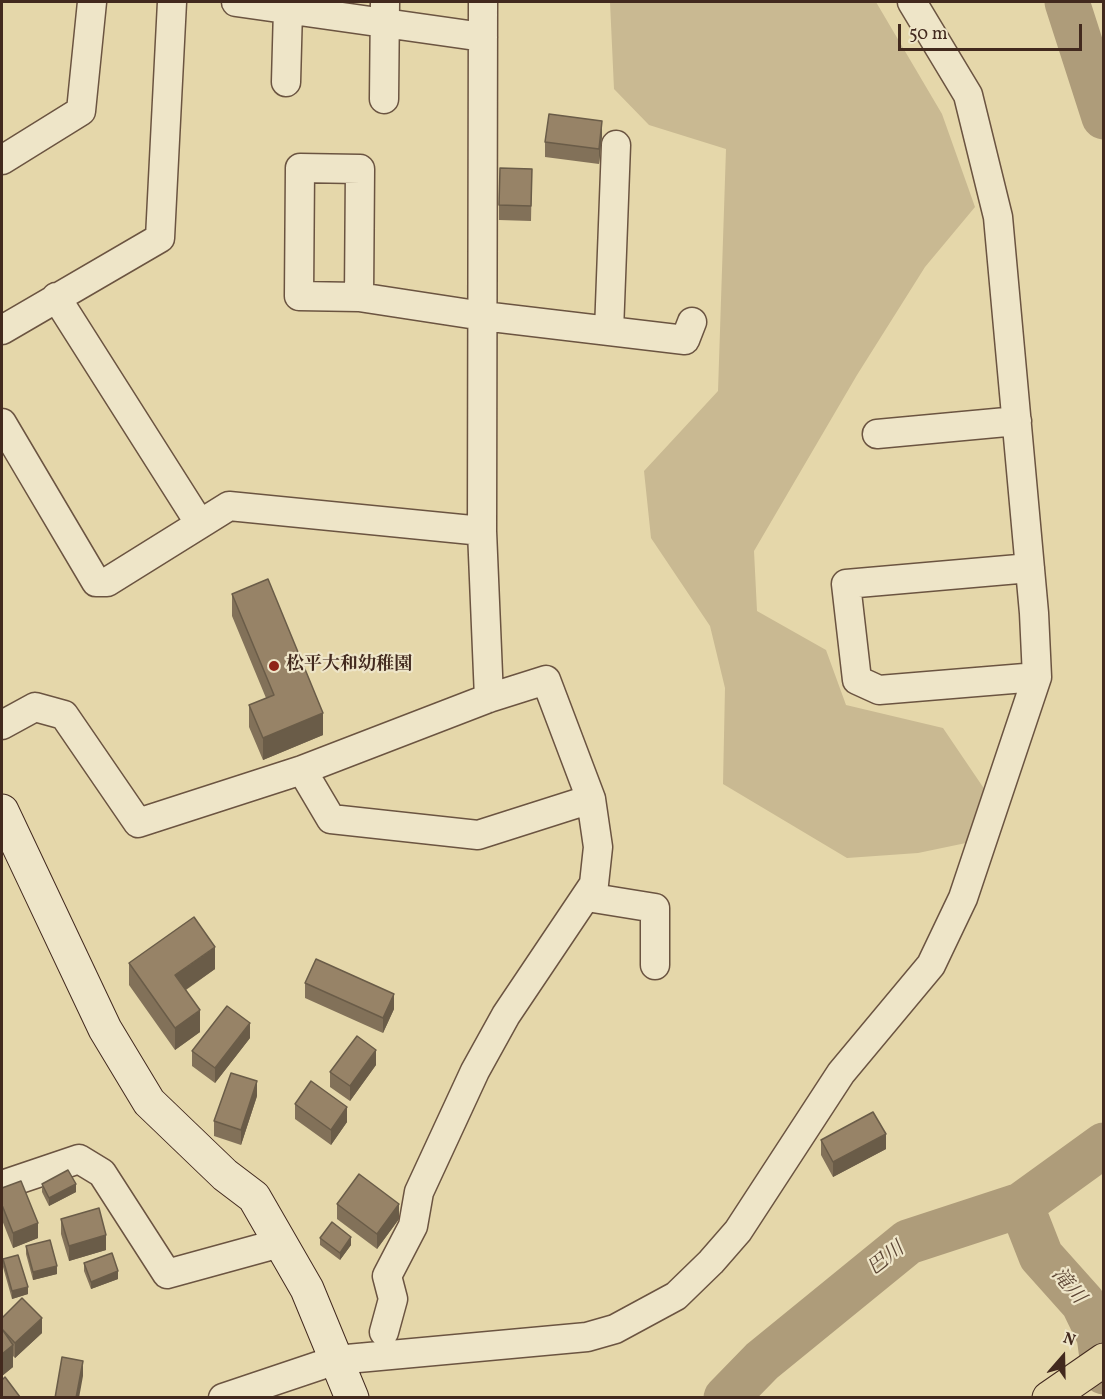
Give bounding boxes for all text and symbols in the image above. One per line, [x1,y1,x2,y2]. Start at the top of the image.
scale bar [901,12,1086,50]
text: 50 m [909,22,948,47]
place label: 松平大和幼稚園 [286,655,412,677]
marker: 松平大和幼稚園 [267,659,281,673]
water label: 巴川 [864,1238,910,1282]
water label: 滝川 [1045,1264,1089,1310]
north arrow [1033,1327,1093,1387]
text: N [1060,1328,1078,1352]

